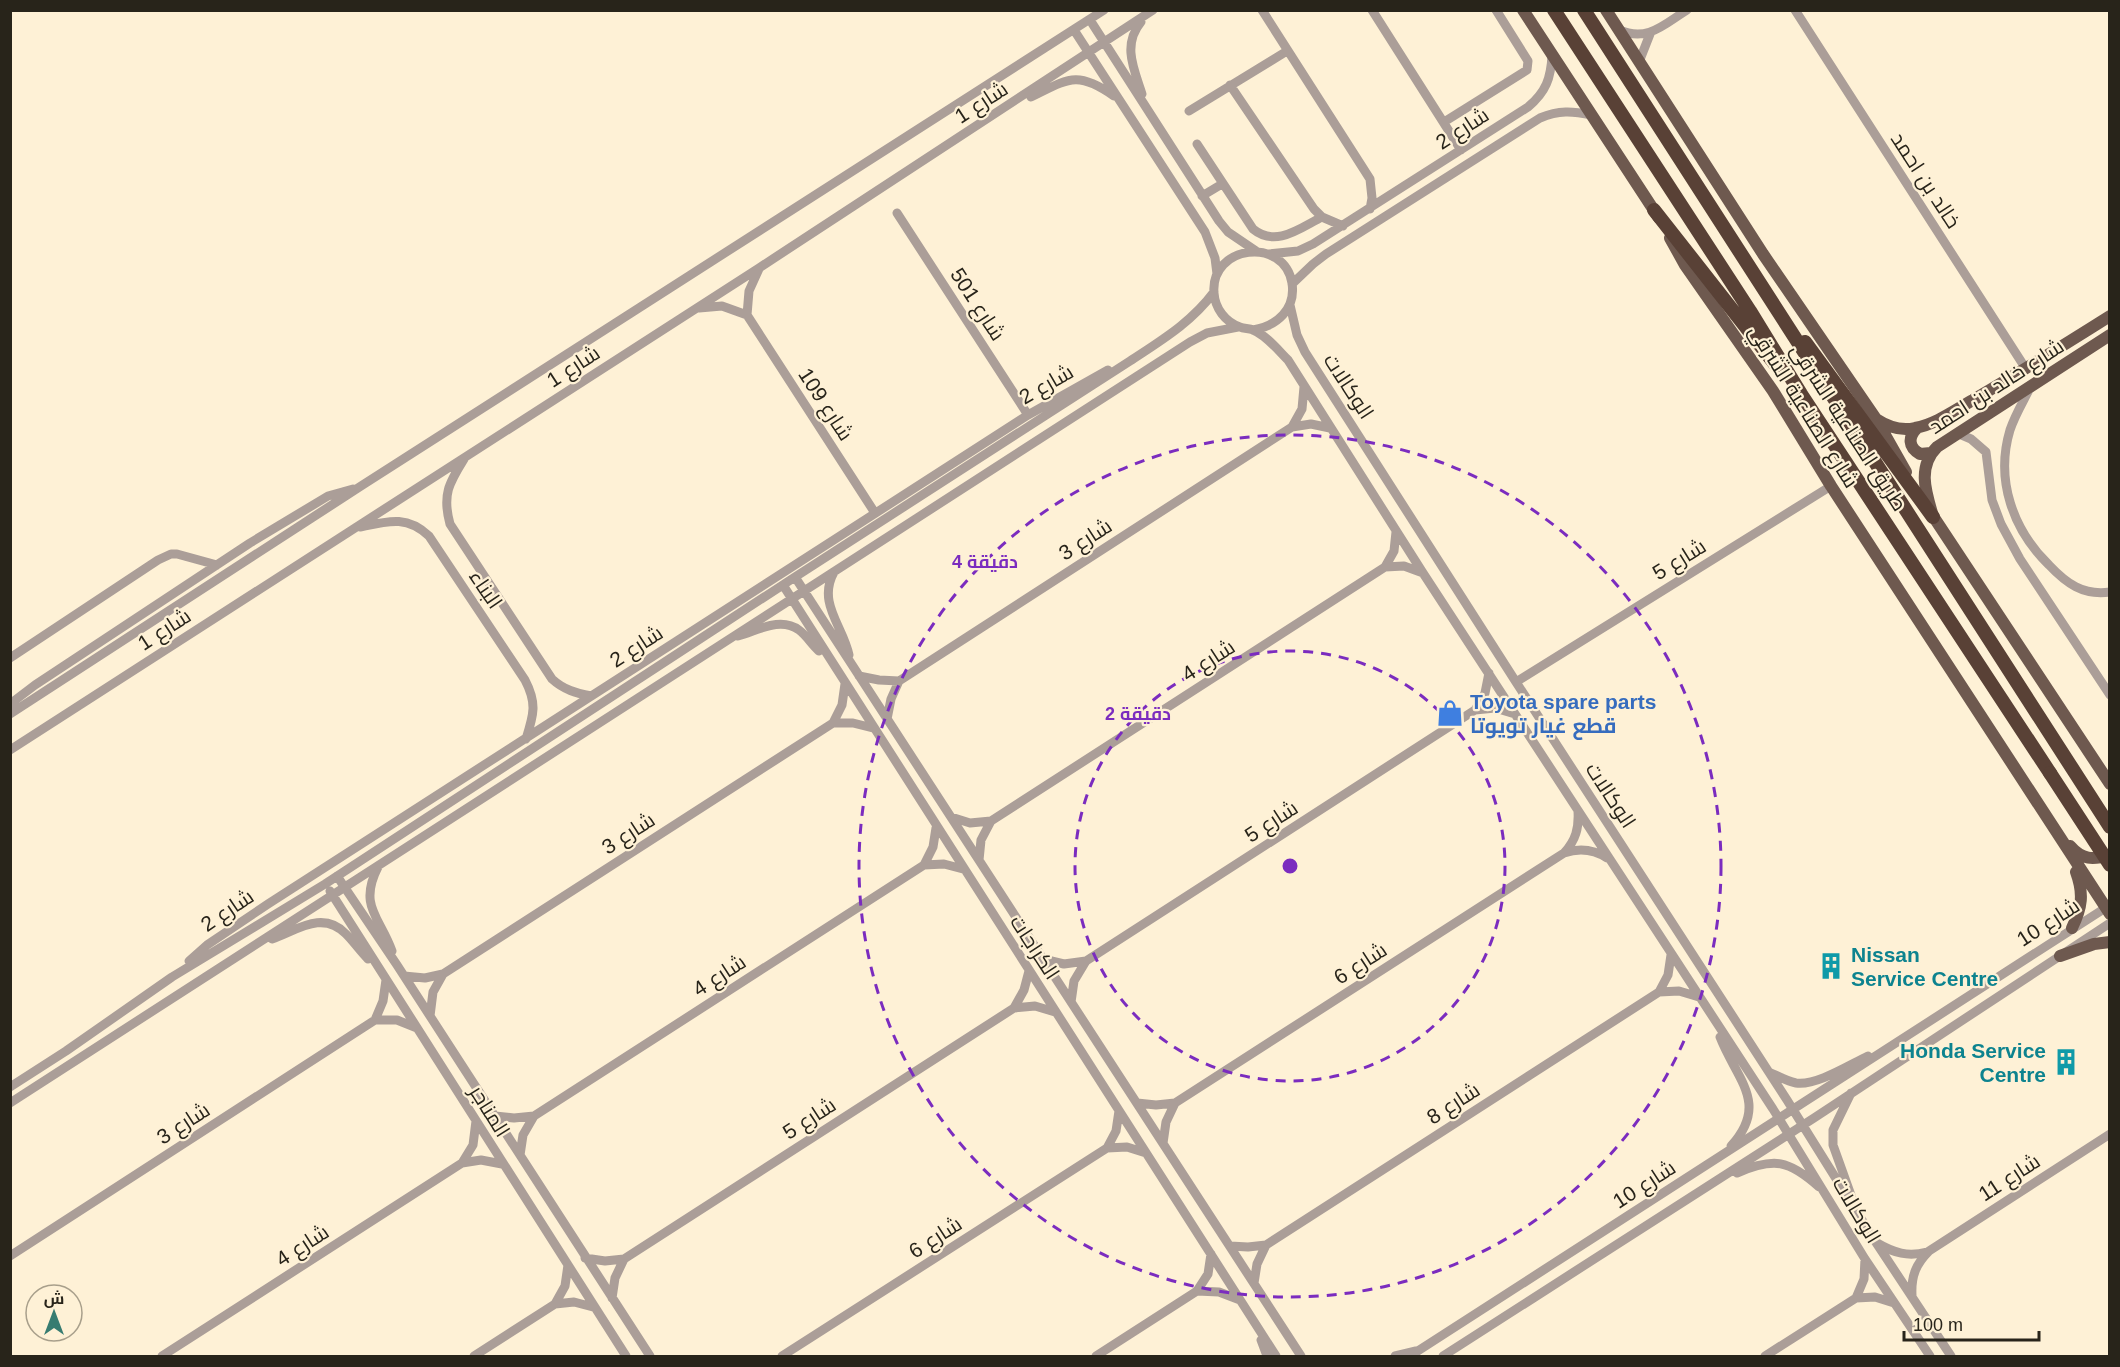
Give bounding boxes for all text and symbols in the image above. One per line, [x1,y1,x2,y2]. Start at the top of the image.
street label: شارع 1 [950,77,1013,130]
street label: شارع 2 [1431,103,1494,156]
street label: خالد بن احمد [1885,128,1965,233]
street label: شارع 501 [944,264,1010,346]
street label: شارع الصناعية الشرقي [1740,320,1863,494]
street label: شارع خالد بن احمد [1924,334,2069,441]
street label: طريق الصناعية الشرقي [1782,339,1912,518]
street label: شارع 1 [542,341,605,394]
street label: الوكالات [1319,349,1379,423]
street label: شارع 2 [1015,359,1078,411]
street label: شارع 109 [792,364,858,446]
street label: شارع 3 [1054,514,1117,567]
street label: شارع 5 [1648,534,1711,587]
text: 4 دقيقة [952,552,1018,572]
street label: البناء [465,565,507,613]
street label: شارع 1 [133,604,196,657]
street label: شارع 2 [605,621,668,674]
street label: شارع 4 [1177,635,1240,688]
place label: Toyota spare parts قطع غيار تويوتا [1470,690,1656,740]
shop icon: Toyota spare parts قطع غيار تويوتا [1435,698,1465,728]
text: 2 دقيقة [1105,704,1171,724]
street label: الوكالات [1581,758,1641,832]
street label: شارع 5 [1240,796,1303,849]
street label: شارع 3 [597,808,660,861]
centre of rings [1280,856,1300,876]
street label: شارع 2 [196,884,259,938]
street label: شارع 10 [2012,893,2085,953]
street label: الكراجات [1005,911,1064,984]
street label: شارع 6 [1329,938,1392,991]
place label: Nissan Service Centre [1851,943,1998,990]
street label: شارع 4 [688,950,751,1003]
building icon: Nissan Service Centre [1816,951,1846,981]
place label: Honda Service Centre [1900,1039,2046,1086]
building icon: Honda Service Centre [2051,1047,2081,1077]
street label: شارع 8 [1422,1078,1485,1131]
street label: المناجر [464,1080,515,1141]
street label: شارع 5 [778,1093,841,1146]
street label: شارع 3 [152,1098,215,1151]
street label: شارع 11 [1974,1149,2046,1208]
street label: شارع 10 [1608,1155,1681,1215]
street label: الوكالات [1827,1173,1886,1248]
street label: شارع 6 [904,1212,967,1265]
street label: شارع 4 [271,1220,334,1273]
north arrow [24,1283,84,1343]
text: ش [44,1290,64,1308]
scale bar [1904,1304,2039,1342]
text: 100 m [1913,1315,1963,1335]

